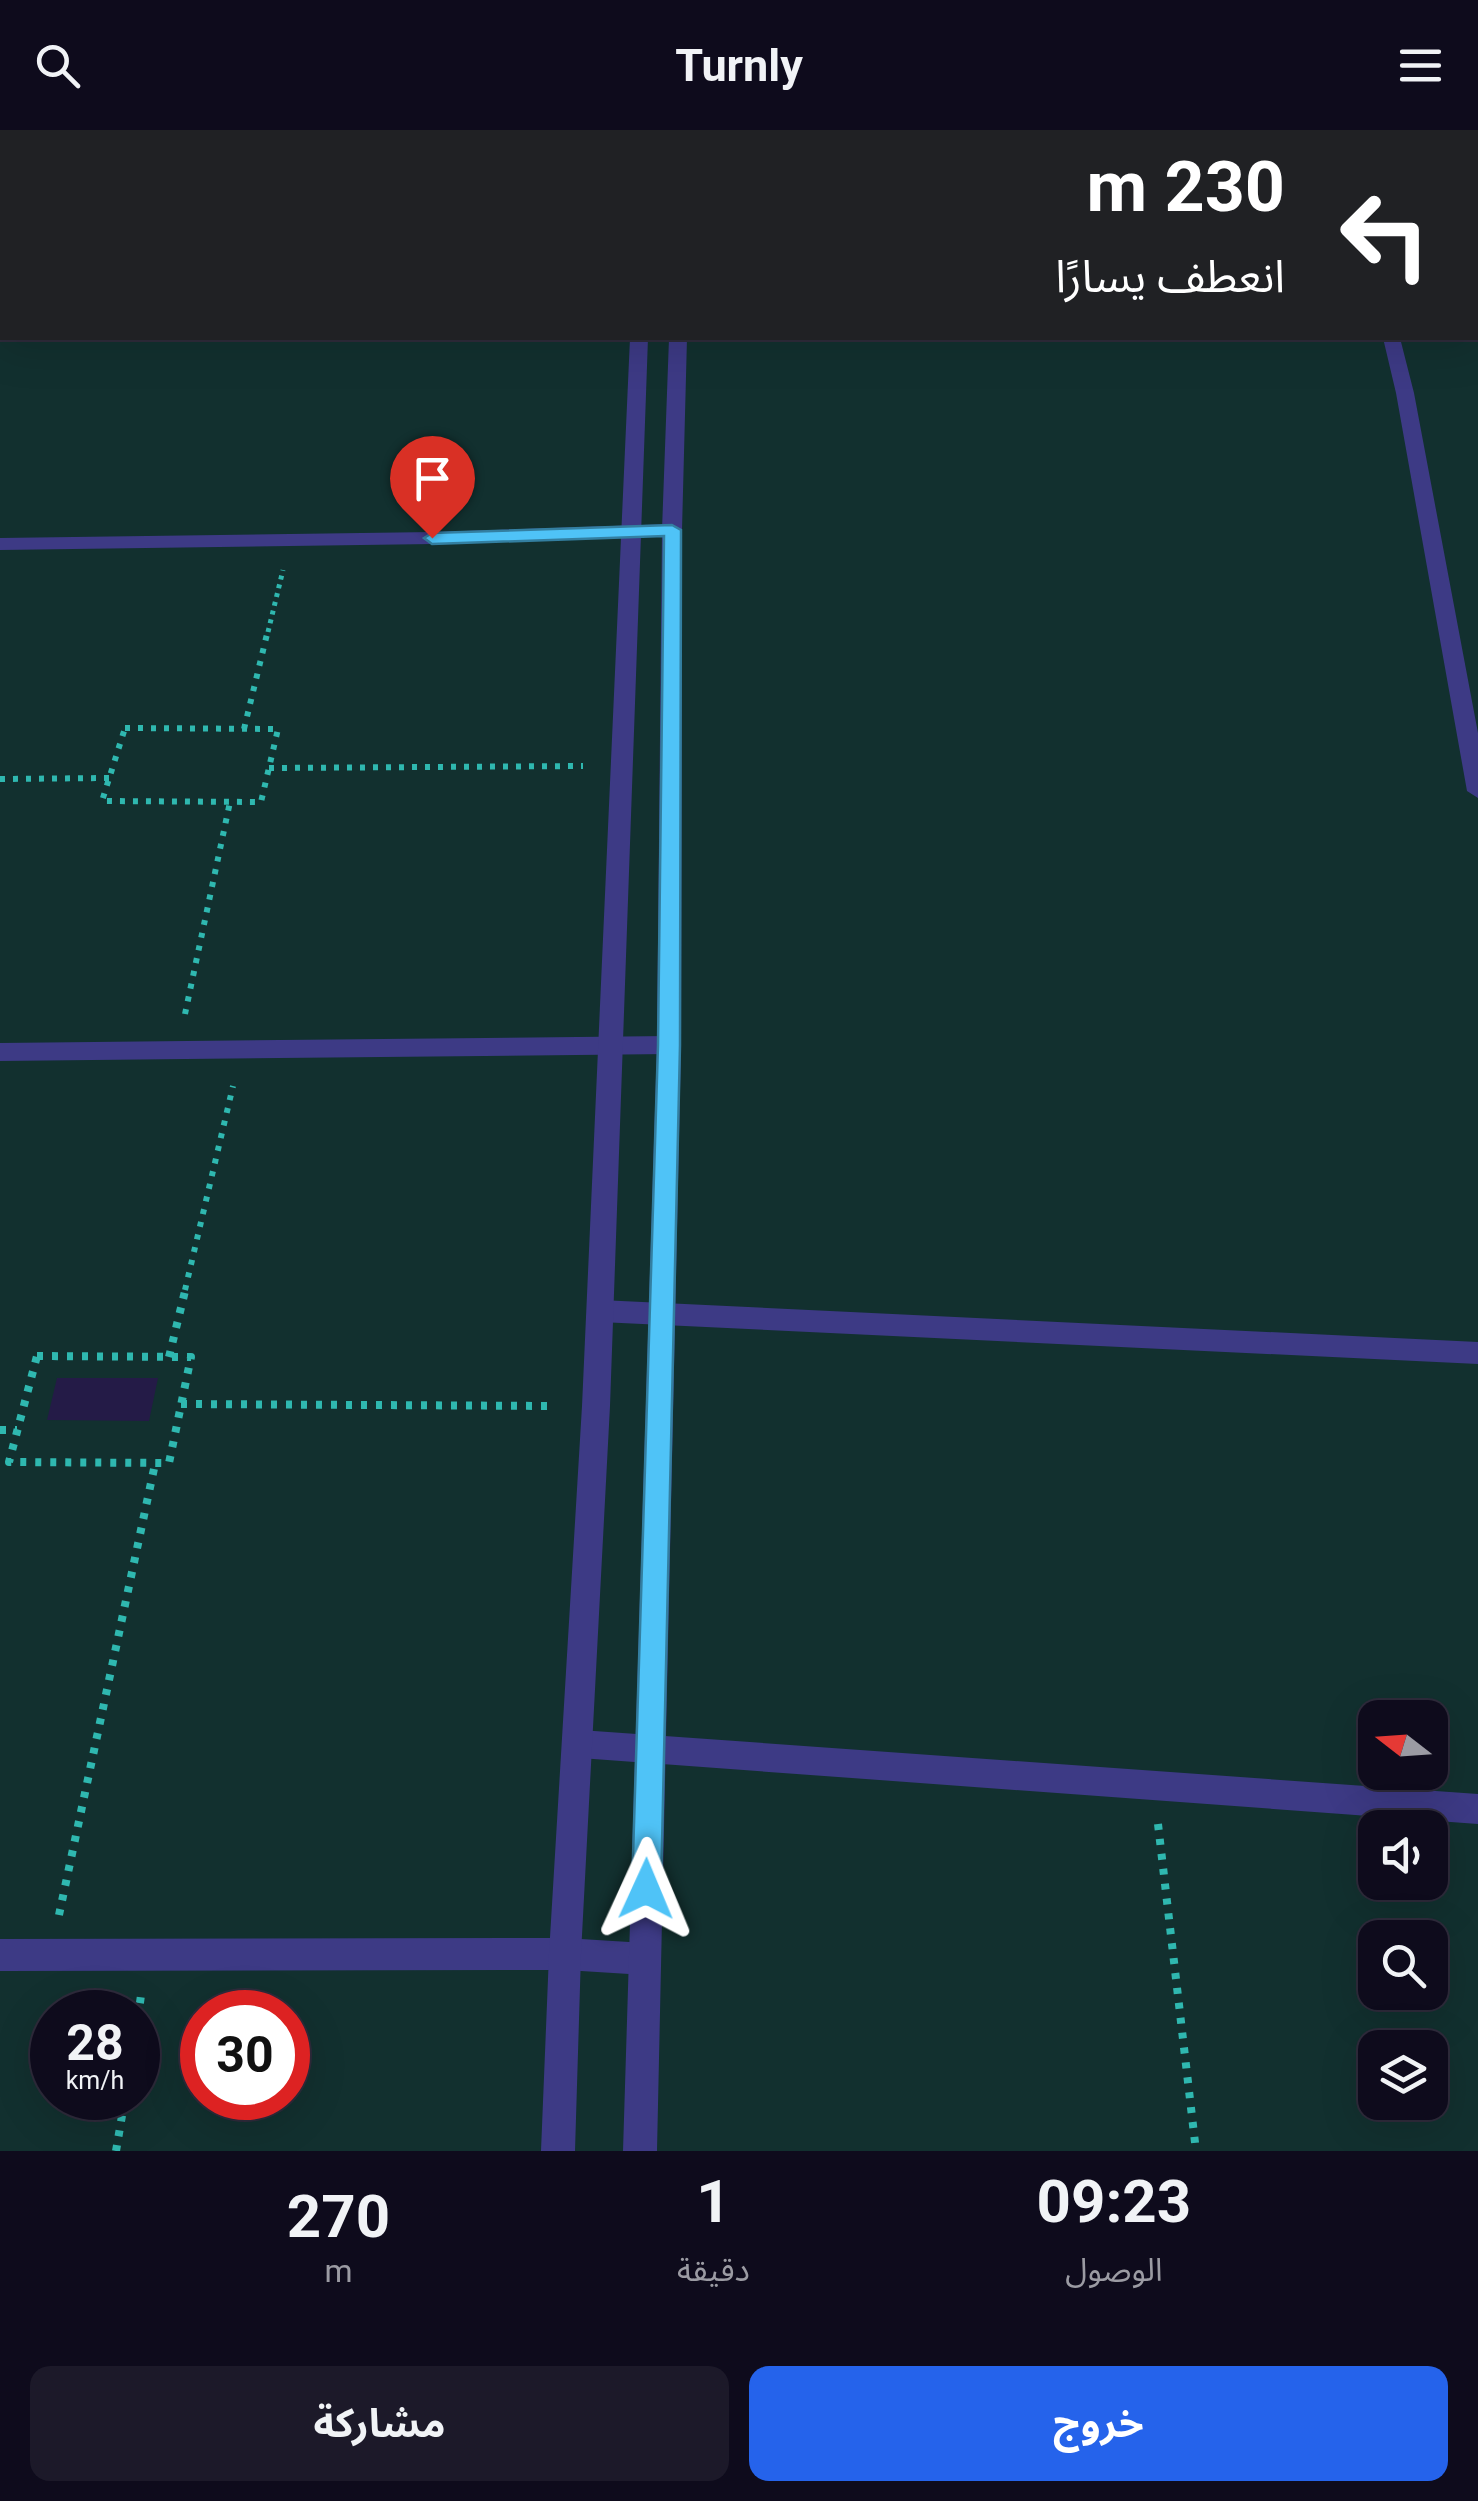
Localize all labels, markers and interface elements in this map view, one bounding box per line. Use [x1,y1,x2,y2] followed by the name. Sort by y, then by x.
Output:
[30,38,85,93] icon: search
[1393,38,1448,93] icon: menu
[675,39,803,92] text: Turnly
[1086,146,1285,228] text: 230 m
[1320,170,1450,300] icon: left
[1055,250,1285,303] text: انعطف يسارًا
[390,436,475,539] pin
[405,451,460,506] icon: arrive
[1358,1700,1448,1790] north arrow
[1358,1700,1448,2120] map controls
[1358,1810,1448,1900] button: sound
[594,1837,698,1941] position arrow
[1358,1920,1448,2010] button: search
[180,1990,310,2120] speed limit sign: 30
[66,2014,124,2072] text: 28
[1358,2030,1448,2120] button: layers
[66,2066,124,2095] text: km/h
[696,2166,731,2237] text: 1
[1037,2166,1191,2237] text: 09:23
[287,2181,390,2252] text: 270
[677,2251,750,2289] text: دقيقة
[1065,2251,1163,2289] text: الوصول
[324,2252,352,2290] text: m
[30,2366,729,2481] button: مشاركة
[749,2366,1448,2481] button: خروج

